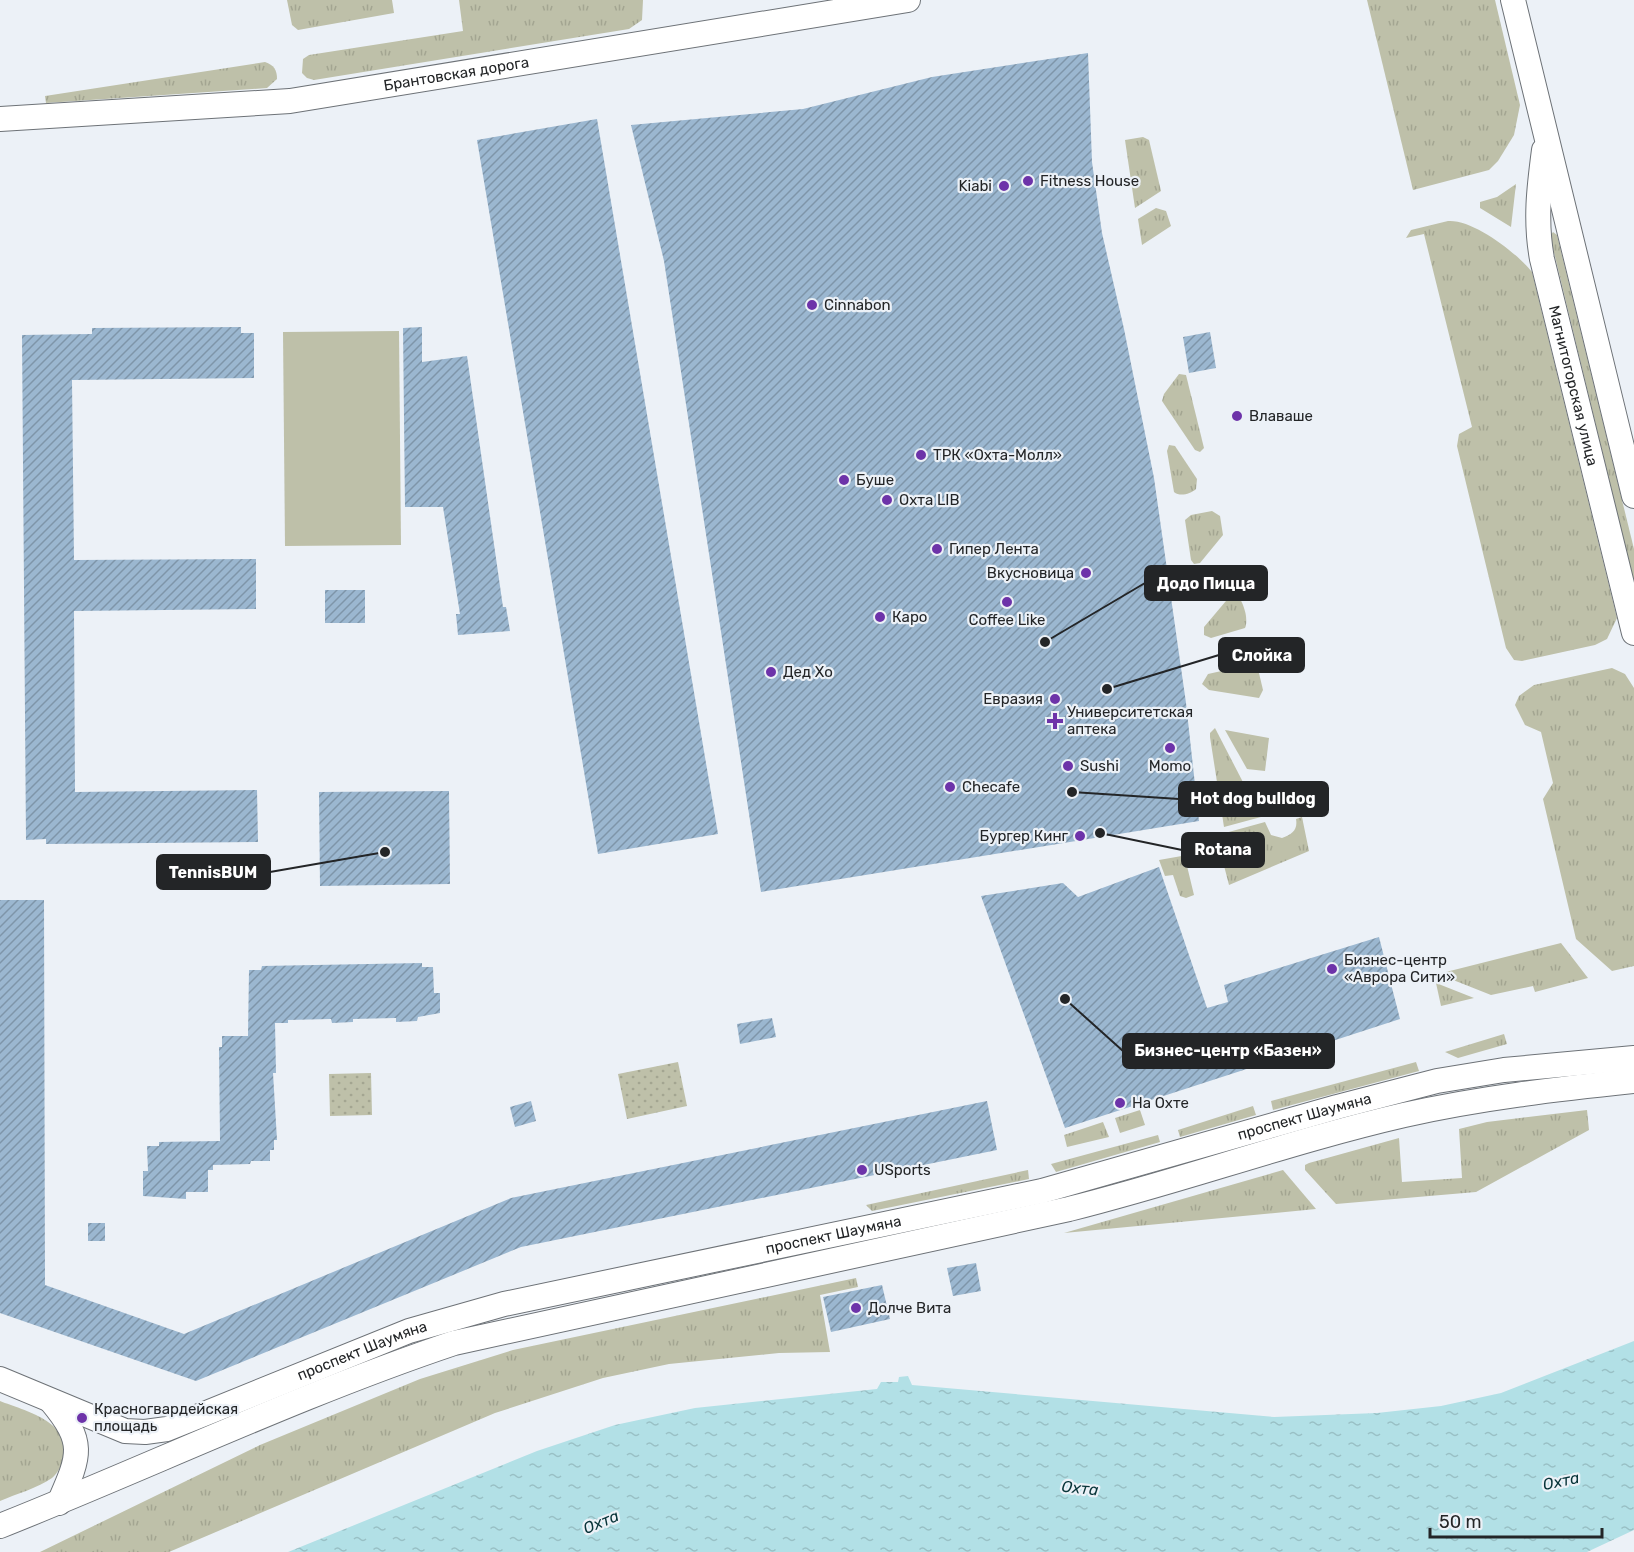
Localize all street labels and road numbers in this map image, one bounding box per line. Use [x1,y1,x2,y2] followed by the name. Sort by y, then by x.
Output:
[382,53,530,95] street label: Брантовская дорога
[1545,304,1602,468] street label: Магнитогорская улица
[1235,1089,1373,1144] street label: проспект Шаумяна
[764,1212,903,1258] street label: проспект Шаумяна
[295,1317,429,1384] street label: проспект Шаумяна

